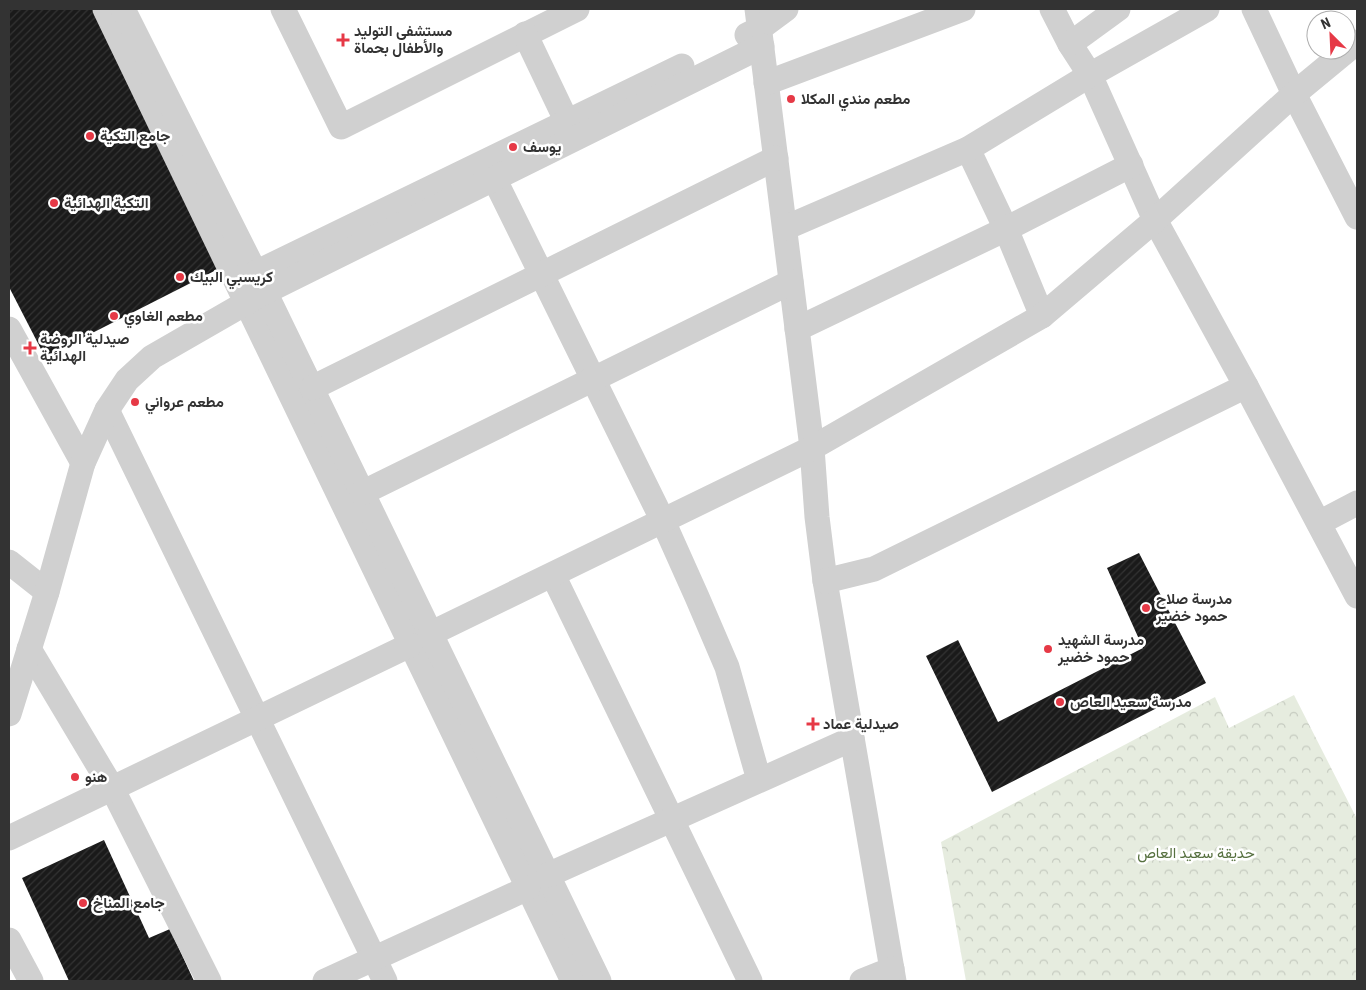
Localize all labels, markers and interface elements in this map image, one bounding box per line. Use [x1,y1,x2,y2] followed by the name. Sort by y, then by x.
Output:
[1306,10,1356,60] north arrow
[1319,14,1333,32] text: N
[354,22,452,57] place label: مستشفى التوليد والأطفال بحماة
[336,33,350,47] marker: مستشفى التوليد والأطفال بحماة
[801,90,910,112] place label: مطعم مندي المكلا
[785,93,797,105] marker: مطعم مندي المكلا
[100,127,170,146] place label: جامع التكية
[84,130,96,142] marker: جامع التكية
[523,138,561,156] place label: يوسف
[507,141,519,153] marker: يوسف
[64,194,149,212] place label: التكية الهدائية
[48,197,60,209] marker: التكية الهدائية
[190,268,273,290] place label: كريسبي البيك
[174,271,186,283] marker: كريسبي البيك
[124,307,203,329] place label: مطعم الغاوي
[108,310,120,322] marker: مطعم الغاوي
[40,330,130,365] place label: صيدلية الروضة الهدائية
[24,342,36,354] marker: صيدلية الروضة الهدائية
[145,393,224,415] place label: مطعم عرواني
[129,396,141,408] marker: مطعم عرواني
[1155,590,1232,625] place label: مدرسة صلاح حمود خضير
[1140,602,1152,614] marker: مدرسة صلاح حمود خضير
[1057,631,1144,666] place label: مدرسة الشهيد حمود خضير
[1042,643,1054,655] marker: مدرسة الشهيد حمود خضير
[1070,693,1192,711] place label: مدرسة سعيد العاص
[1054,696,1066,708] marker: مدرسة سعيد العاص
[823,715,899,733] place label: صيدلية عماد
[807,718,819,730] marker: صيدلية عماد
[85,768,107,786] place label: هنو
[69,771,81,783] marker: هنو
[1137,844,1255,863] park label: حديقة سعيد العاص
[93,894,165,913] place label: جامع المناخ
[77,897,89,909] marker: جامع المناخ

